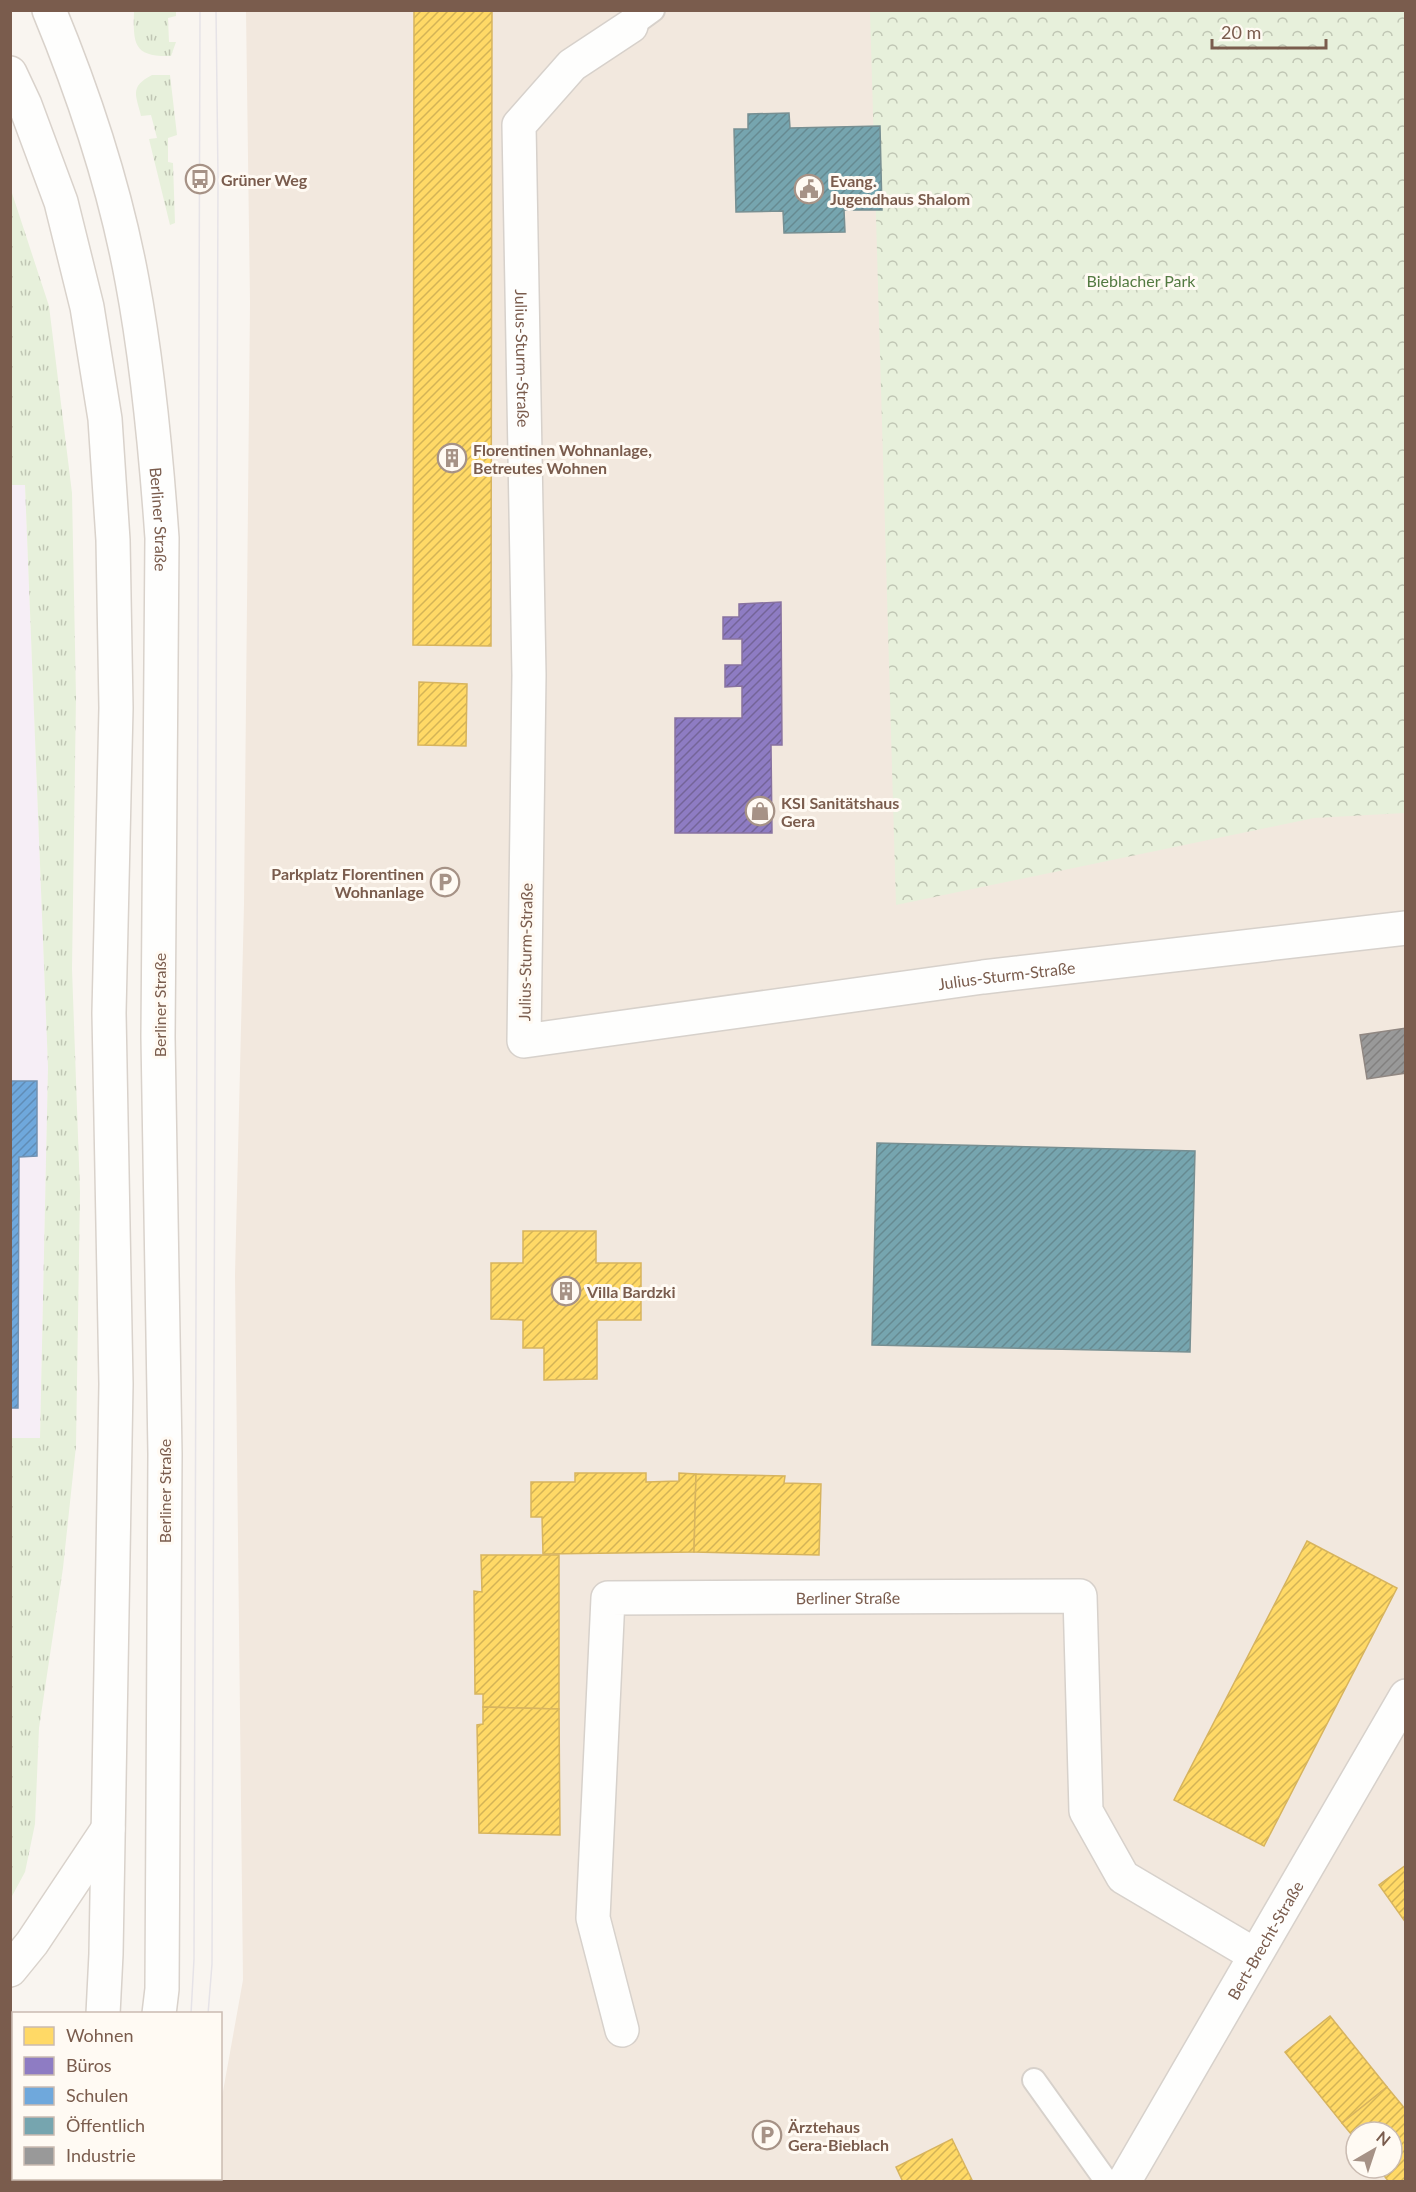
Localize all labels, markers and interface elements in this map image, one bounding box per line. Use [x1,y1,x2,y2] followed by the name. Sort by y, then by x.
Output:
[1212,12,1326,50] scale bar
[1221,21,1261,43] text: 20 m
[184,163,216,195] bus stop icon: Grüner Weg
[221,170,308,189] place label: Grüner Weg
[830,171,970,208] place label: Evang. Jugendhaus Shalom
[793,173,825,205] public building icon: Evang. Jugendhaus Shalom
[1086,271,1196,290] park label: Bieblacher Park
[512,289,534,428] street label: Julius-Sturm-Straße
[473,440,652,477] place label: Florentinen Wohnanlage, Betreutes Wohnen
[436,442,468,474] building icon: Florentinen Wohnanlage, Betreutes Wohnen
[147,466,172,572] street label: Berliner Straße
[781,793,899,830] place label: KSI Sanitätshaus Gera
[744,795,776,827] shop icon: KSI Sanitätshaus Gera
[271,864,424,901] place label: Parkplatz Florentinen Wohnanlage
[429,866,461,898] parking icon: Parkplatz Florentinen Wohnanlage
[514,883,536,1021] street label: Julius-Sturm-Straße
[150,953,169,1057] street label: Berliner Straße
[937,957,1076,993] street label: Julius-Sturm-Straße
[550,1275,582,1307] building icon: Villa Bardzki
[586,1282,675,1301] place label: Villa Bardzki
[155,1439,174,1543] street label: Berliner Straße
[796,1587,900,1607] street label: Berliner Straße
[1223,1877,1306,2003] street label: Bert-Brecht-Straße
[12,2012,222,2180] legend
[66,2024,133,2046] text: Wohnen
[66,2054,112,2076] text: Büros
[66,2084,128,2106] text: Schulen
[66,2114,145,2136] text: Öffentlich
[787,2117,889,2154] place label: Ärztehaus Gera-Bieblach
[751,2119,783,2151] parking icon: Ärztehaus Gera-Bieblach
[1344,2120,1404,2180] north arrow
[1373,2127,1395,2149] text: N
[66,2144,136,2166] text: Industrie

